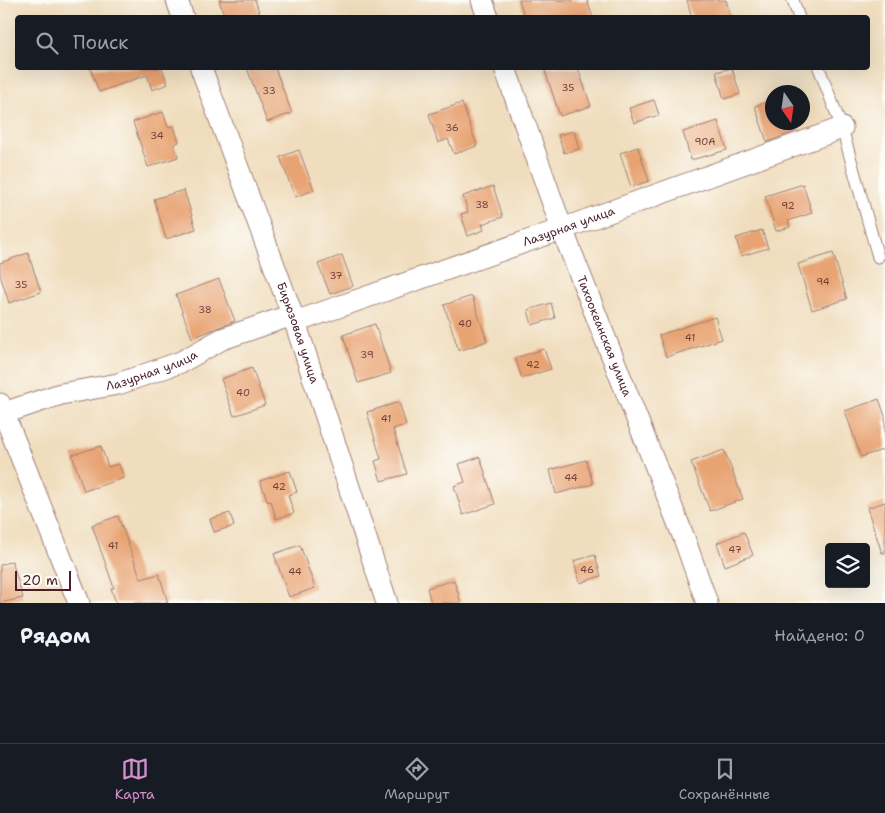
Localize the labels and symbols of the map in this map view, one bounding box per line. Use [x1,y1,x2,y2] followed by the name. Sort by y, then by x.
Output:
[562,81,574,94] house number: 35
[262,84,276,97] house number: 33
[765,85,810,130] north arrow
[445,121,459,134] house number: 36
[150,129,164,142] house number: 34
[694,135,716,148] house number: 90А
[475,198,489,211] house number: 38
[781,199,795,212] house number: 92
[521,202,617,250] street label: Лазурная улица
[329,269,343,282] house number: 37
[573,273,636,399] street label: Тихоокеанская улица
[816,275,830,288] house number: 94
[15,278,27,291] house number: 35
[273,280,323,386] street label: Бирюзовая улица
[198,303,212,316] house number: 38
[458,317,472,330] house number: 40
[685,331,695,344] house number: 41
[105,346,201,394] street label: Лазурная улица
[360,348,374,361] house number: 39
[526,358,540,371] house number: 42
[236,386,250,399] house number: 40
[381,412,391,425] house number: 41
[564,471,578,484] house number: 44
[272,480,286,493] house number: 42
[108,539,118,552] house number: 41
[728,543,742,556] house number: 47
[580,563,594,576] house number: 46
[288,565,302,578] house number: 44
[15,568,71,591] scale bar

